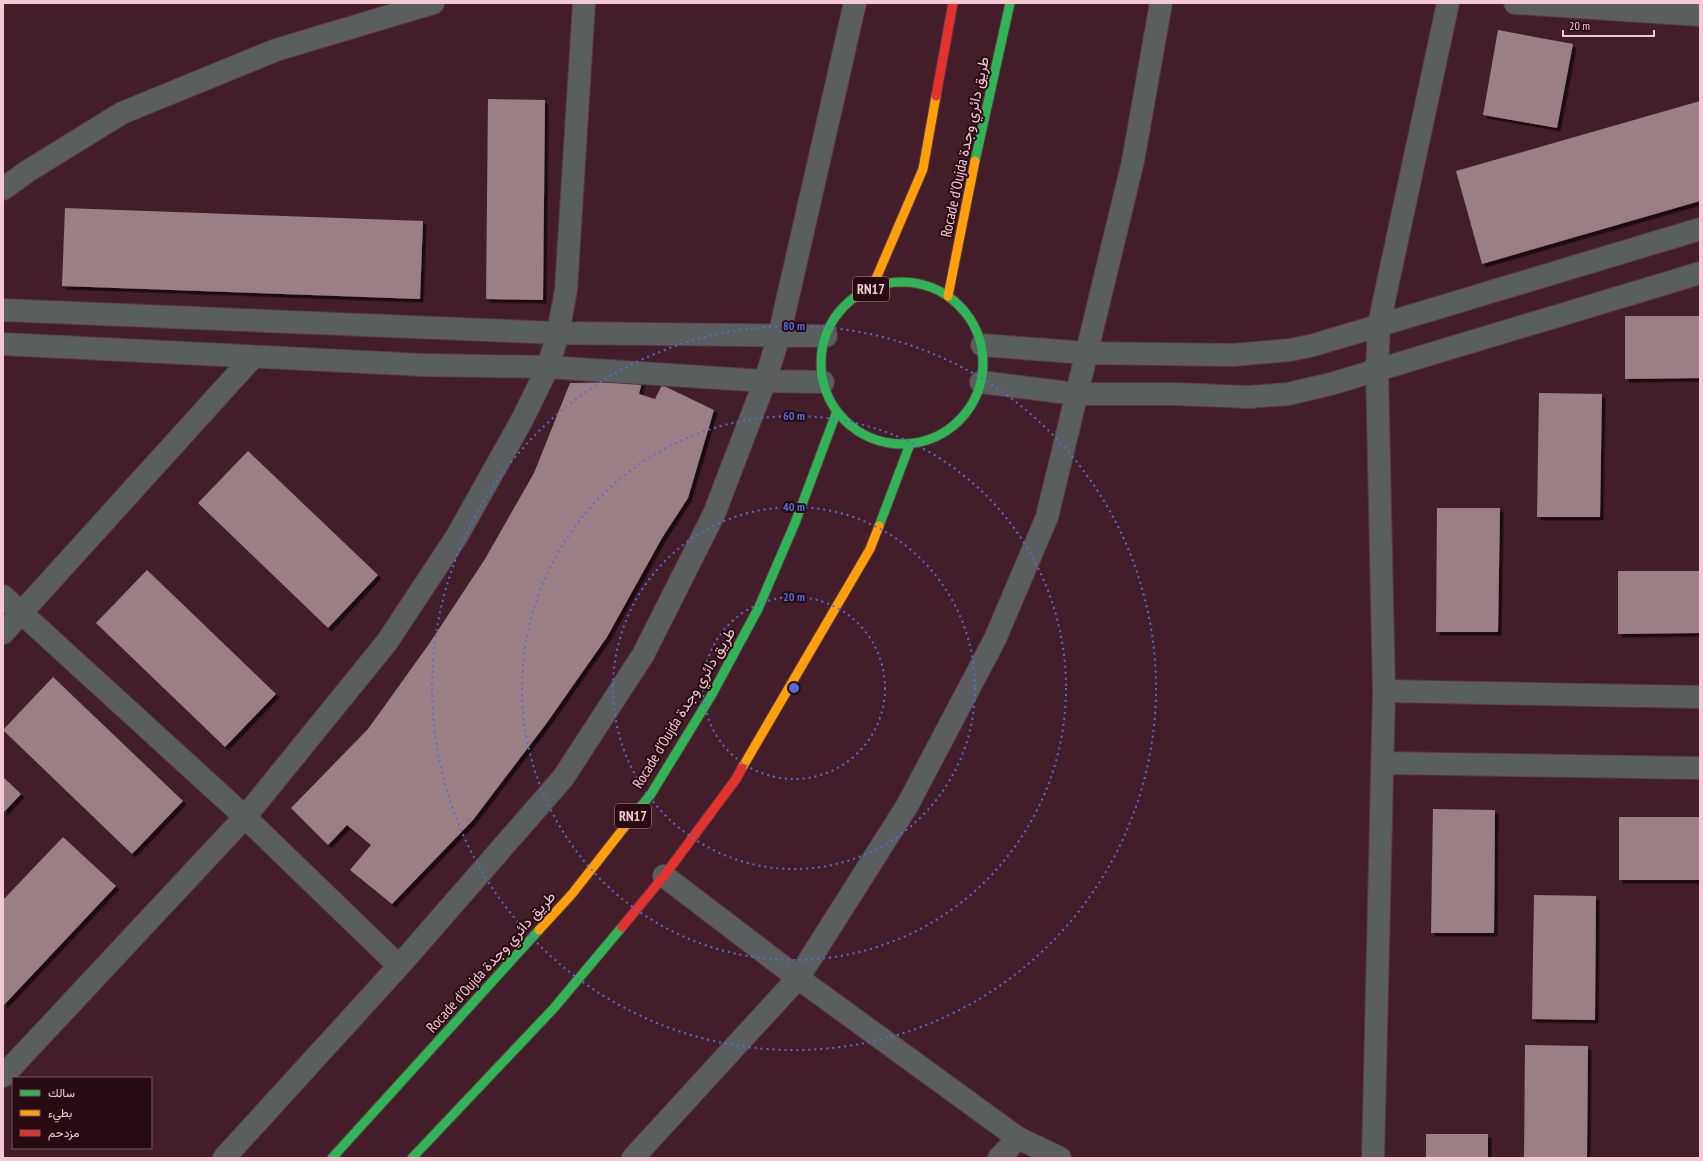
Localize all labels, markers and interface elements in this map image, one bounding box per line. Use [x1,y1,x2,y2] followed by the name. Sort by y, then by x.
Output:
[1563,12,1654,38] scale bar
[1569,18,1590,33] text: 20 m
[936,55,997,240] street label: Rocade d'Oujda طريق دائري وجدة
[853,277,889,301] road number: RN17
[783,318,805,333] text: 80 m
[783,408,805,423] text: 60 m
[783,499,805,514] text: 40 m
[783,589,805,604] text: 20 m
[628,624,743,794] street label: Rocade d'Oujda طريق دائري وجدة
[787,681,801,695] centre of rings
[615,804,651,828] road number: RN17
[422,887,562,1039] street label: Rocade d'Oujda طريق دائري وجدة
[12,1077,152,1149] legend
[48,1085,75,1100] text: سالك
[48,1105,72,1123] text: بطيء
[48,1125,79,1141] text: مزدحم

